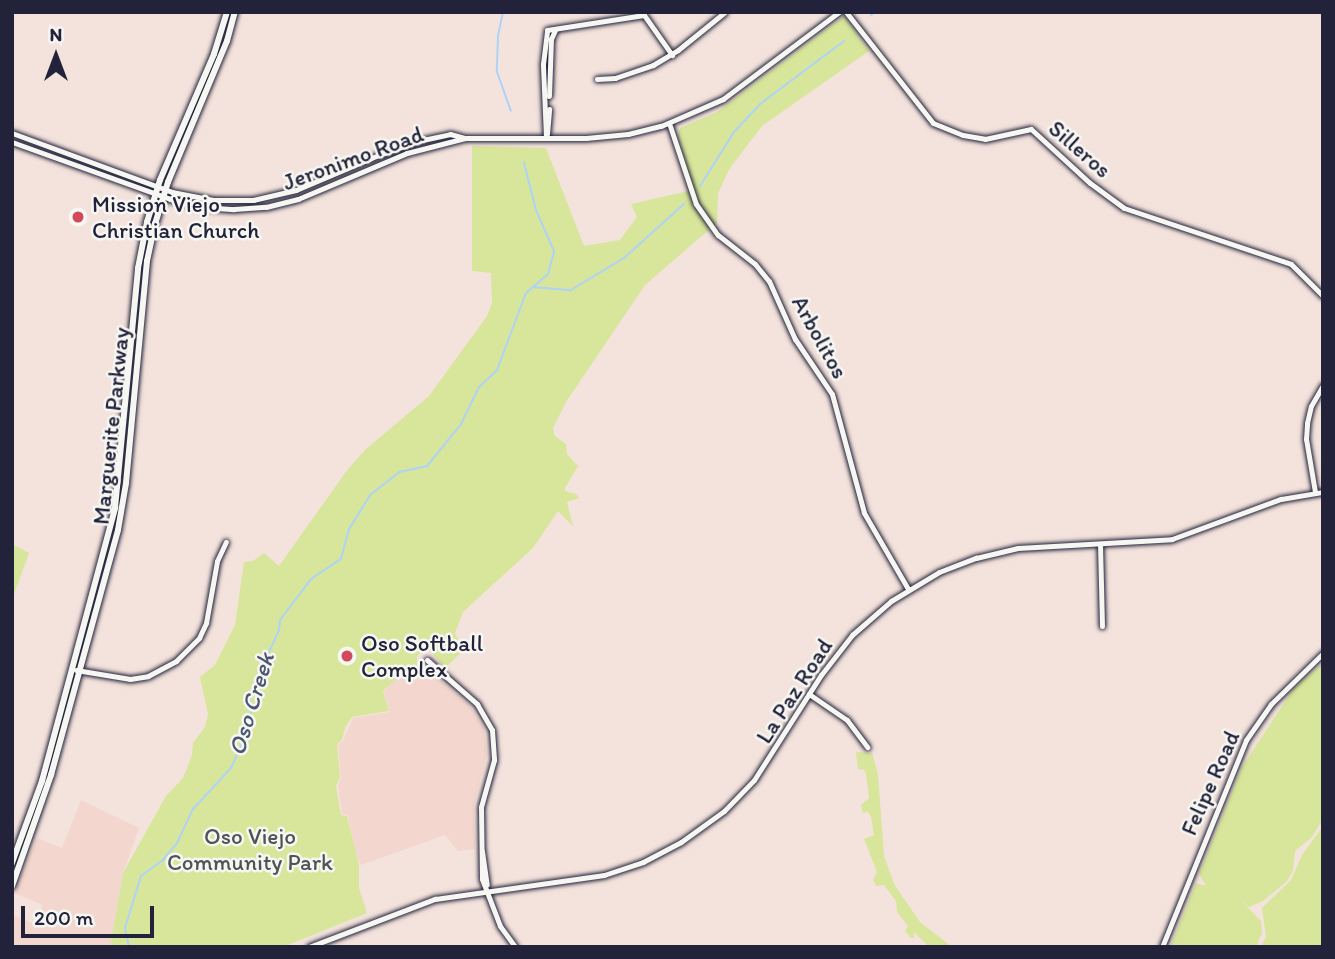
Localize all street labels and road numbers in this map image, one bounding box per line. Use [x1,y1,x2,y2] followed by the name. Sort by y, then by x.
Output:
[1043,114,1117,184] street label: Silleros
[279,120,427,196] street label: Jeronimo Road
[786,291,854,383] street label: Arbolitos
[87,326,135,526] street label: Marguerite Parkway
[750,634,838,748] street label: La Paz Road
[1175,726,1245,840] street label: Felipe Road

